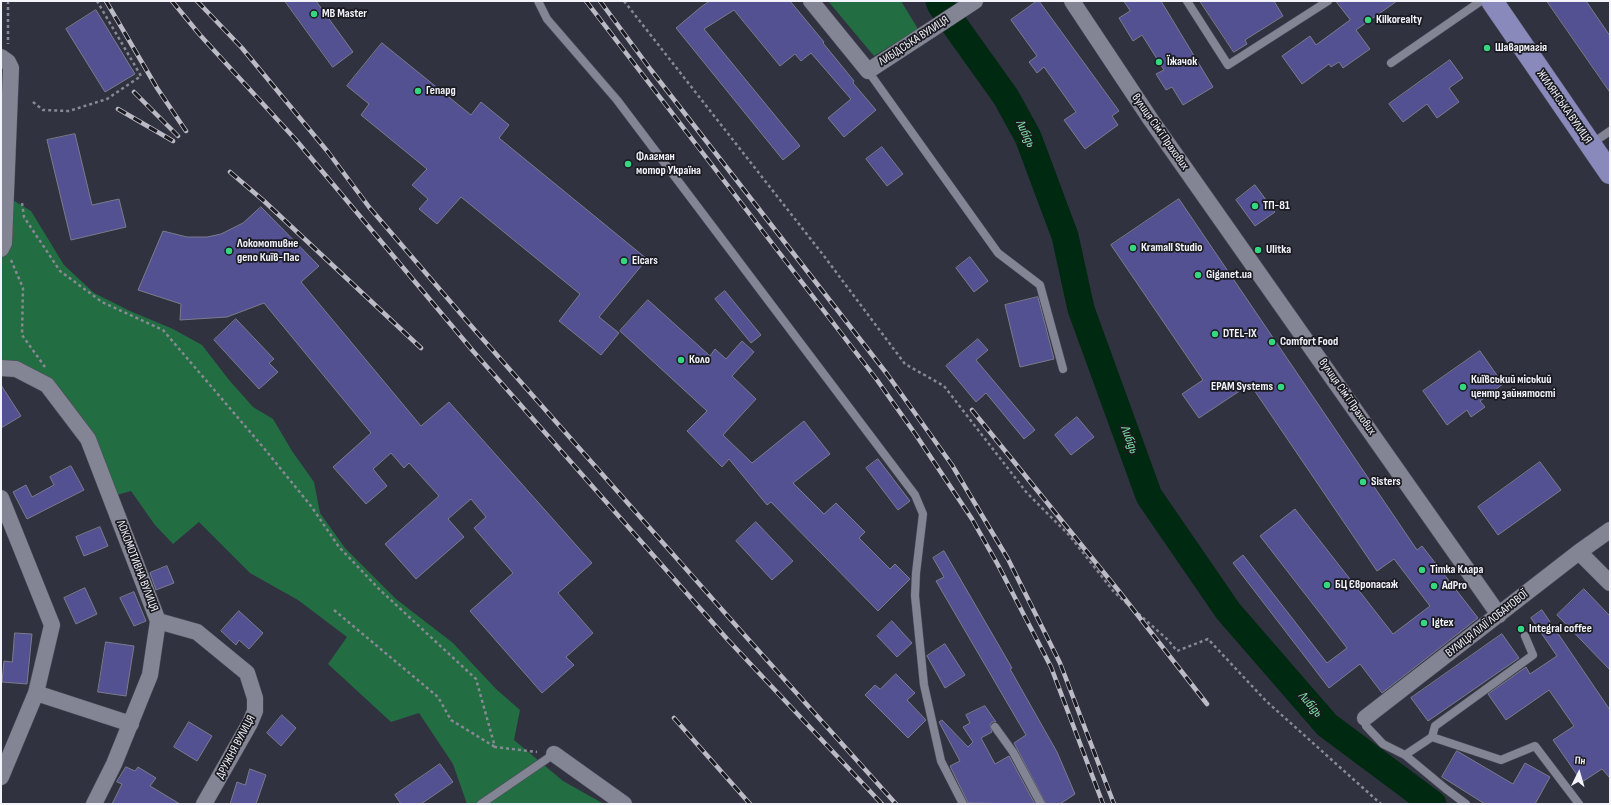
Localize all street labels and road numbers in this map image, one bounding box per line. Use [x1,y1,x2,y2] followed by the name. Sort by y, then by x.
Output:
[876,13,952,69] street label: ЛИБІДСЬКА ВУЛИЦЯ
[1533,67,1595,147] street label: ЖИЛЯНСЬКА ВУЛИЦЯ
[1128,91,1192,173] street label: вулиця Сімʼї Прахових
[1315,356,1379,438] street label: вулиця Сімʼї Прахових
[113,518,161,614] street label: ЛОКОМОТИВНА ВУЛИЦЯ
[1443,587,1531,661] street label: ВУЛИЦЯ ЛІЛІЇ ЛОБАНОВОЇ
[213,713,259,781] street label: ДРУЖНЯ ВУЛИЦЯ

